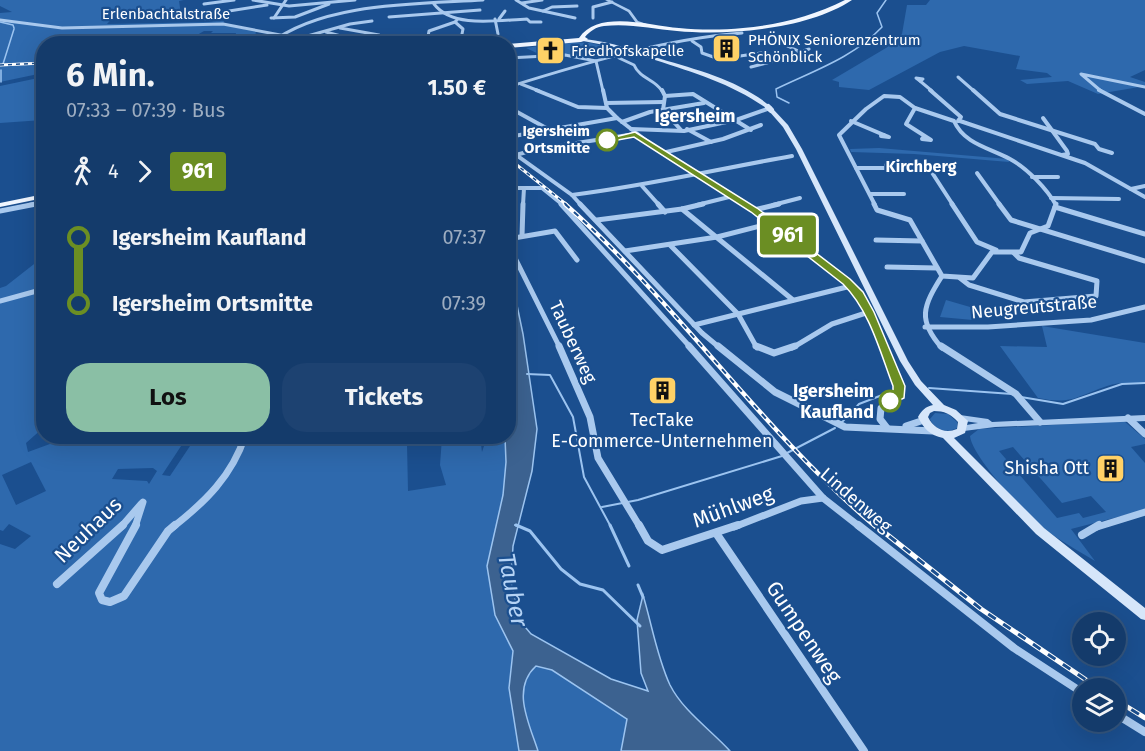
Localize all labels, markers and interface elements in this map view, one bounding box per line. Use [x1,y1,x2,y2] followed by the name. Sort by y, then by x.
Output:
[102,5,230,23] street label: Erlenbachtalstraße
[748,31,921,66] place label: PHÖNIX Seniorenzentrum Schönblick
[711,33,743,65] building icon: PHÖNIX Seniorenzentrum Schönblick
[534,35,566,67] church icon: Friedhofskapelle
[571,42,684,60] place label: Friedhofskapelle
[66,55,155,95] text: 6 Min.
[427,74,486,101] text: 1.50 €
[66,98,225,122] text: 07:33 – 07:39 · Bus
[654,105,736,127] district label: Igersheim
[522,122,590,157] place label: Igersheim Ortsmitte
[596,129,618,151] marker: Igersheim Ortsmitte
[66,155,99,188] icon: walk
[128,155,161,188] icon: forward
[886,157,957,176] district label: Kirchberg
[182,158,214,184] text: 961
[108,159,119,183] text: 4
[754,216,822,254] line badge: 961
[772,222,804,248] text: 961
[112,224,306,251] text: Igersheim Kaufland
[443,225,486,249] text: 07:37
[112,290,313,317] text: Igersheim Ortsmitte
[441,291,486,315] text: 07:39
[970,291,1098,323] street label: Neugreutstraße
[544,297,602,387] street label: Tauberweg
[66,363,270,432] button: Los
[282,363,486,432] button: Tickets
[646,375,678,407] building icon: TecTake E-Commerce-Unternehmen
[793,380,874,423] place label: Igersheim Kaufland
[879,390,901,412] marker: Igersheim Kaufland
[551,409,773,452] place label: TecTake E-Commerce-Unternehmen
[1094,452,1126,484] building icon: Shisha Ott
[1005,457,1089,479] place label: Shisha Ott
[816,463,897,538] street label: Lindenweg
[689,480,777,534] street label: Mühlweg
[49,491,127,568] street label: Neuhaus
[492,551,534,630] water label: Tauber
[760,576,848,688] street label: Gumpenweg
[1072,612,1126,732] map controls
[1072,612,1126,666] button: locate
[1072,678,1126,732] button: layers

